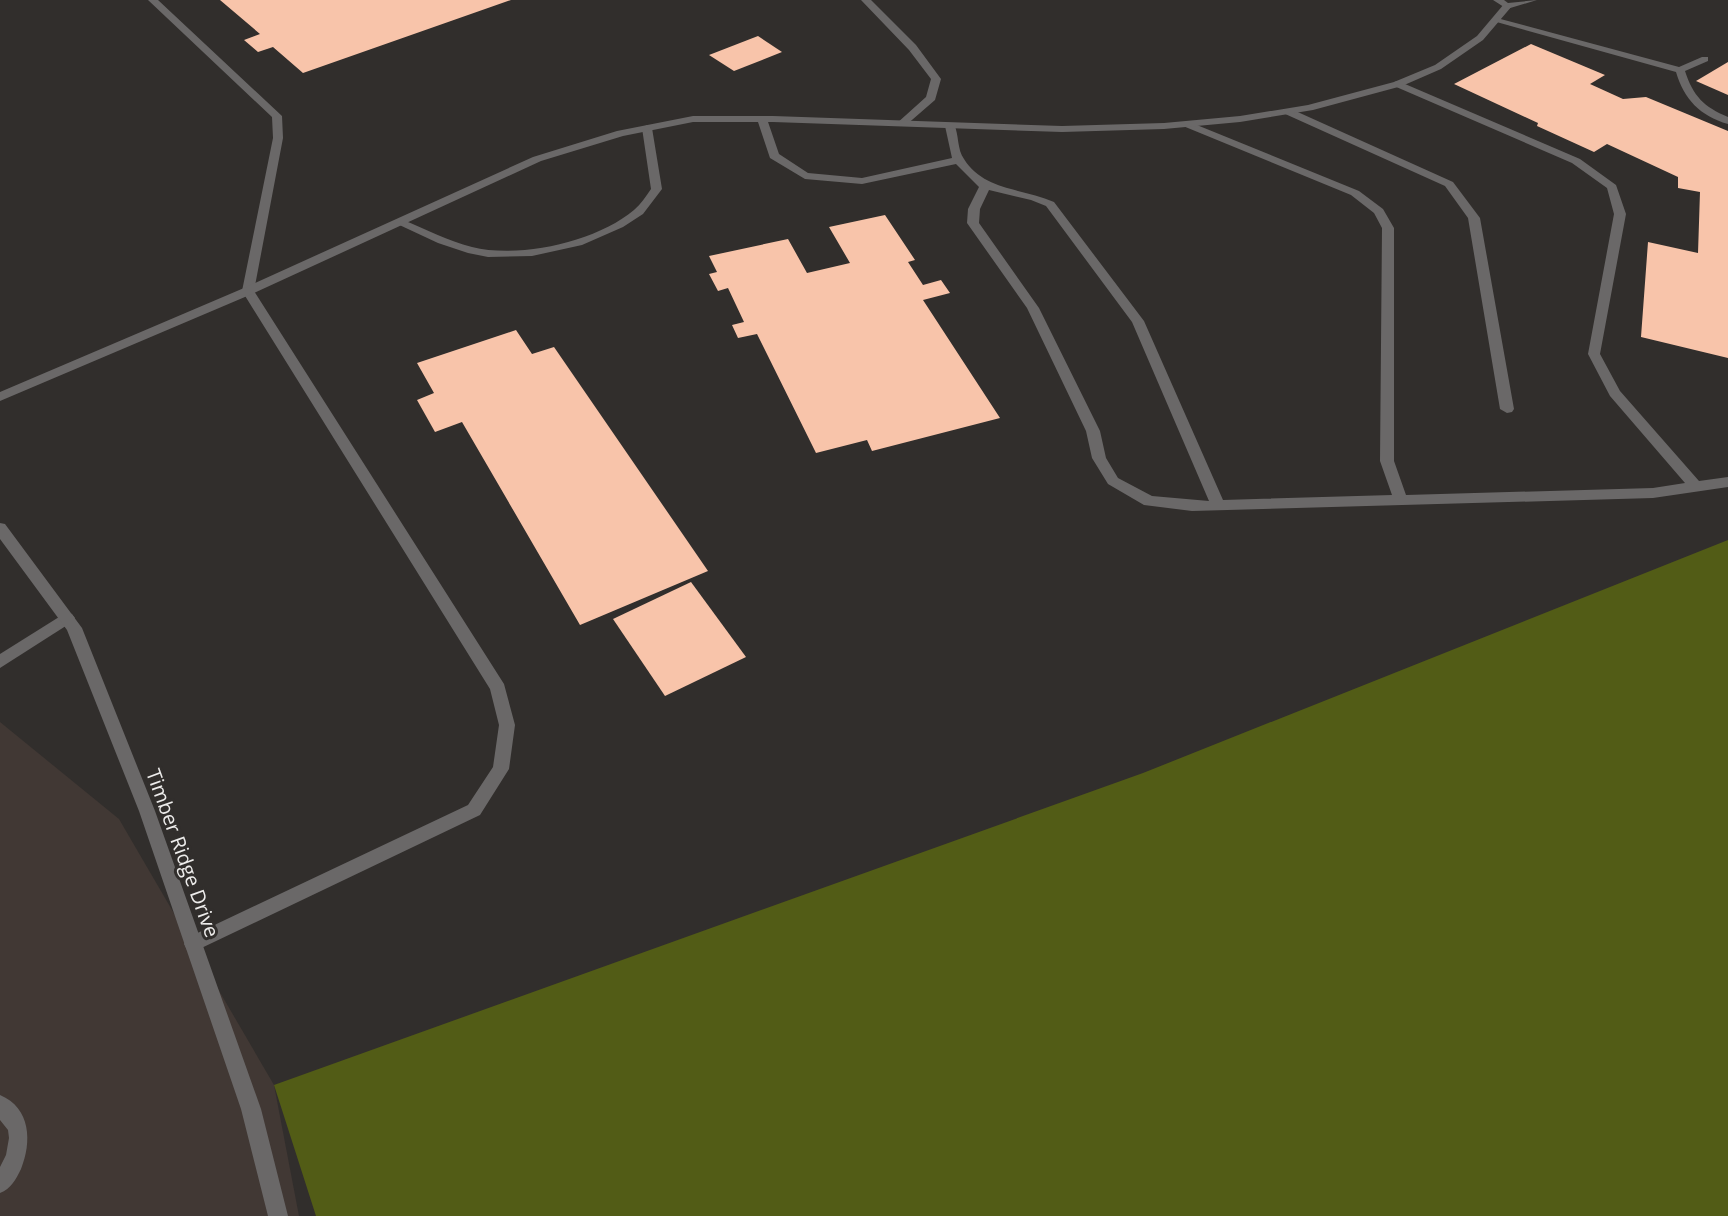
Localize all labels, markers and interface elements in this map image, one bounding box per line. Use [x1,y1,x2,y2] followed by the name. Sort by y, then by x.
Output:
[140,765,226,941] street label: Timber Ridge Drive

